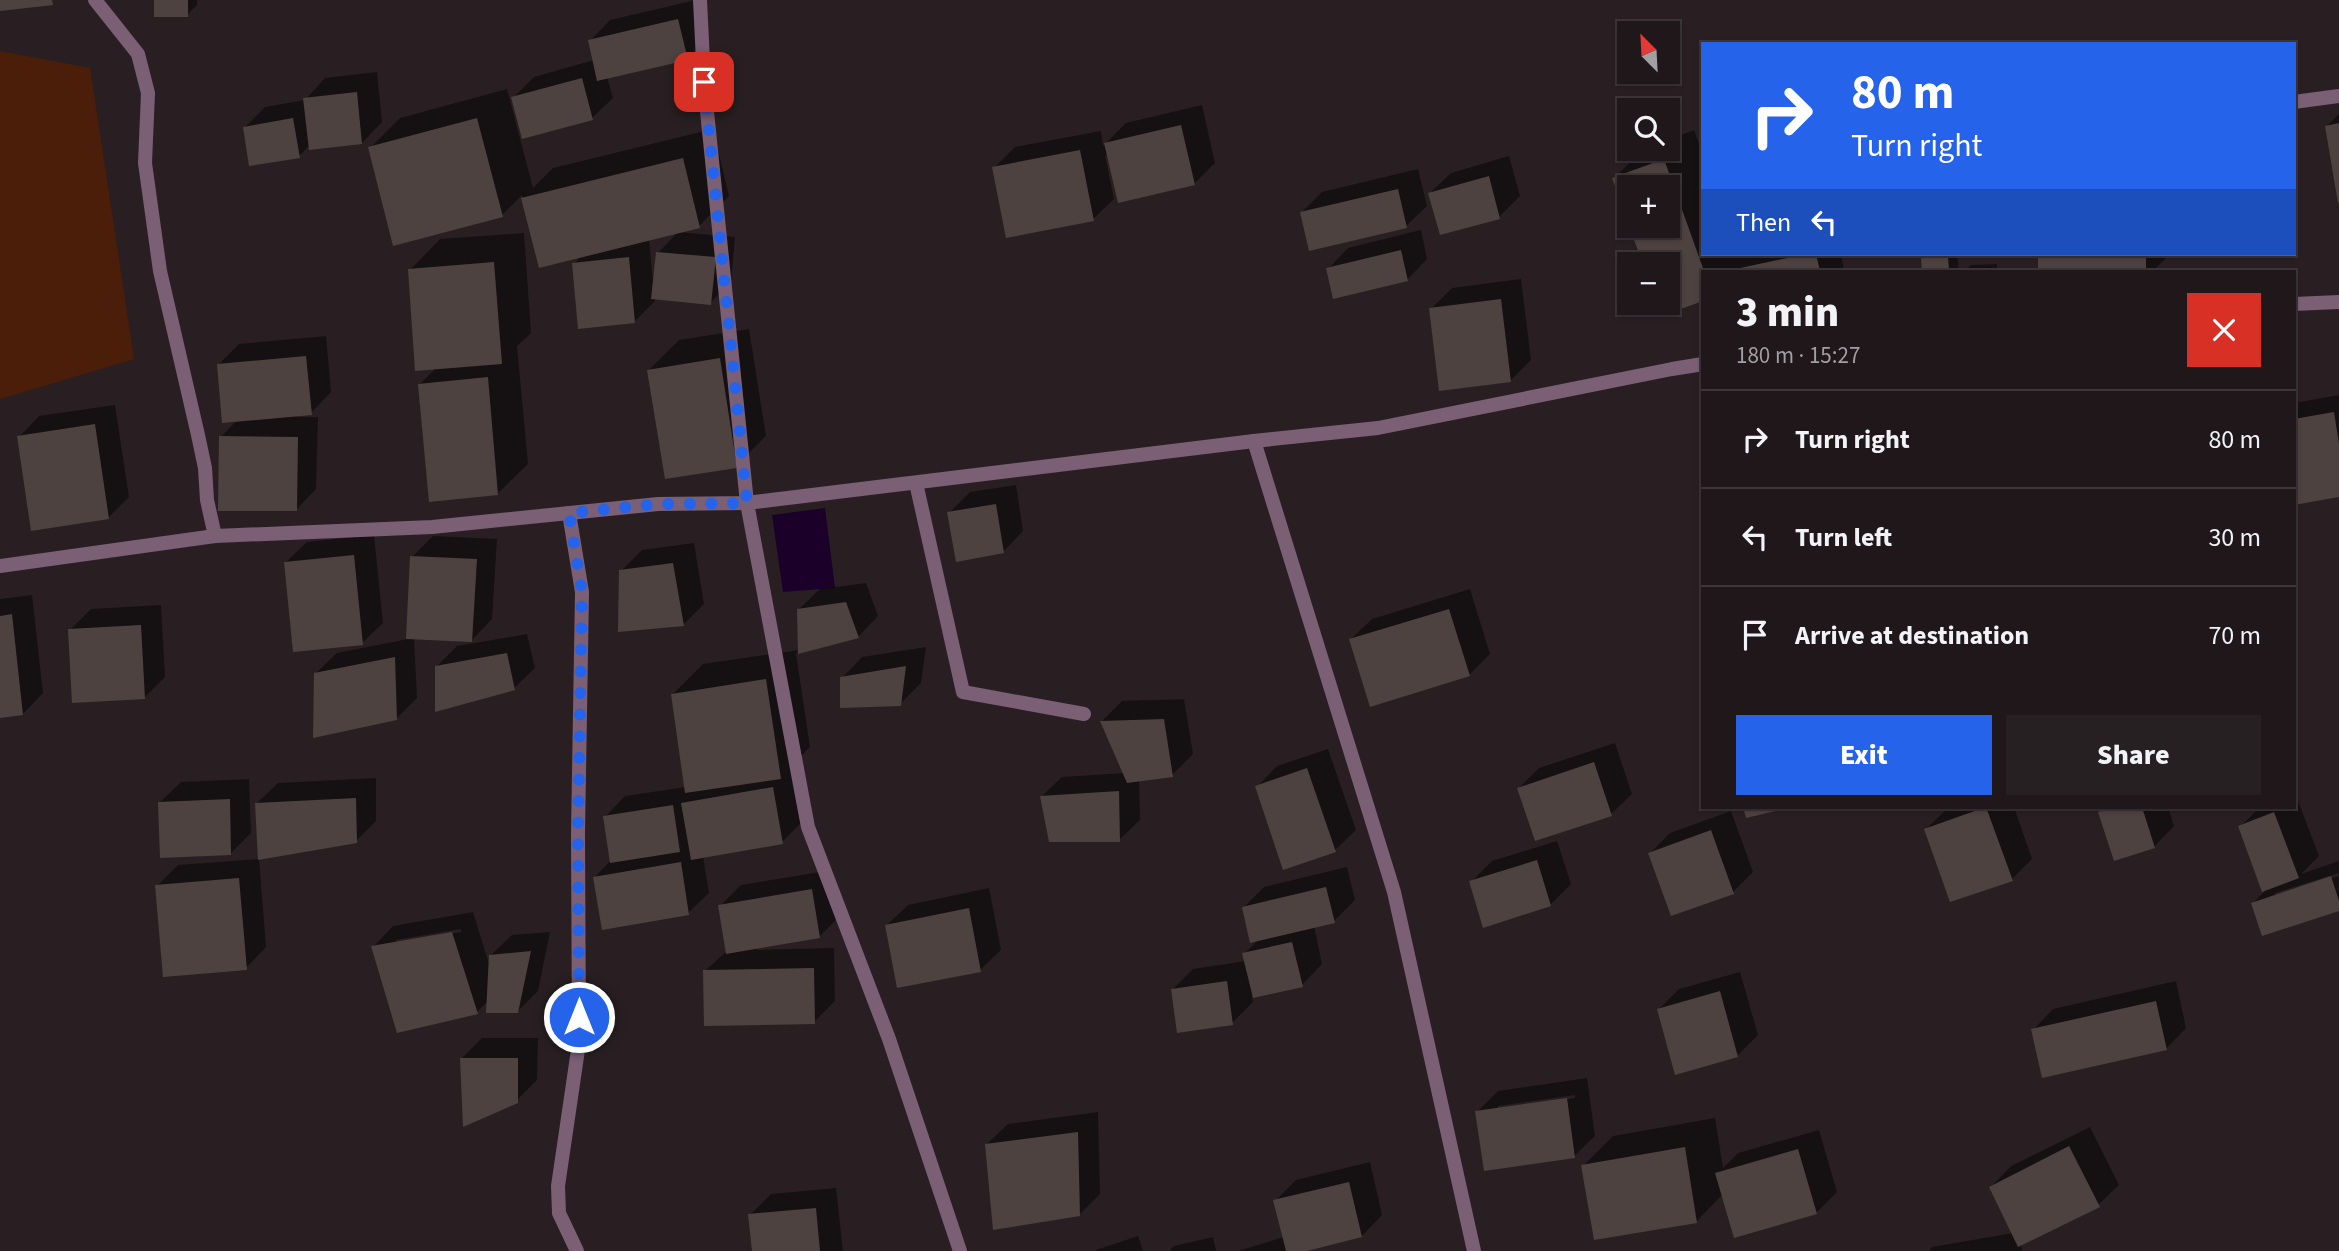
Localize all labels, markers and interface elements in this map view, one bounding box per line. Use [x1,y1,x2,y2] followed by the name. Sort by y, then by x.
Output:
[1617,21,1680,84] north arrow
[1617,21,1680,315] map controls
[674,52,734,112] pin
[1851,58,1955,128] text: 80 m
[685,63,723,101] icon: arrive
[1736,70,1827,161] icon: right
[1617,98,1680,161] button: search
[1851,123,1982,169] text: Turn right
[1617,175,1680,238] button: +
[1805,203,1843,241] icon: left
[1736,204,1791,241] text: Then
[1617,252,1680,315] button: −
[1736,283,1839,343] text: 3 min
[2187,293,2261,367] button: close
[1736,339,1860,372] text: 180 m · 15:27
[1736,420,1774,458] icon: right
[1795,421,1910,458] text: Turn right
[2208,421,2261,458] text: 80 m
[1736,518,1774,556] icon: left
[1795,519,1892,556] text: Turn left
[2208,519,2261,556] text: 30 m
[1736,616,1774,654] icon: arrive
[1795,617,2029,654] text: Arrive at destination
[2208,617,2261,654] text: 70 m
[1736,715,1992,795] button: Exit
[2006,715,2261,795] button: Share
[542,980,616,1054] position arrow

